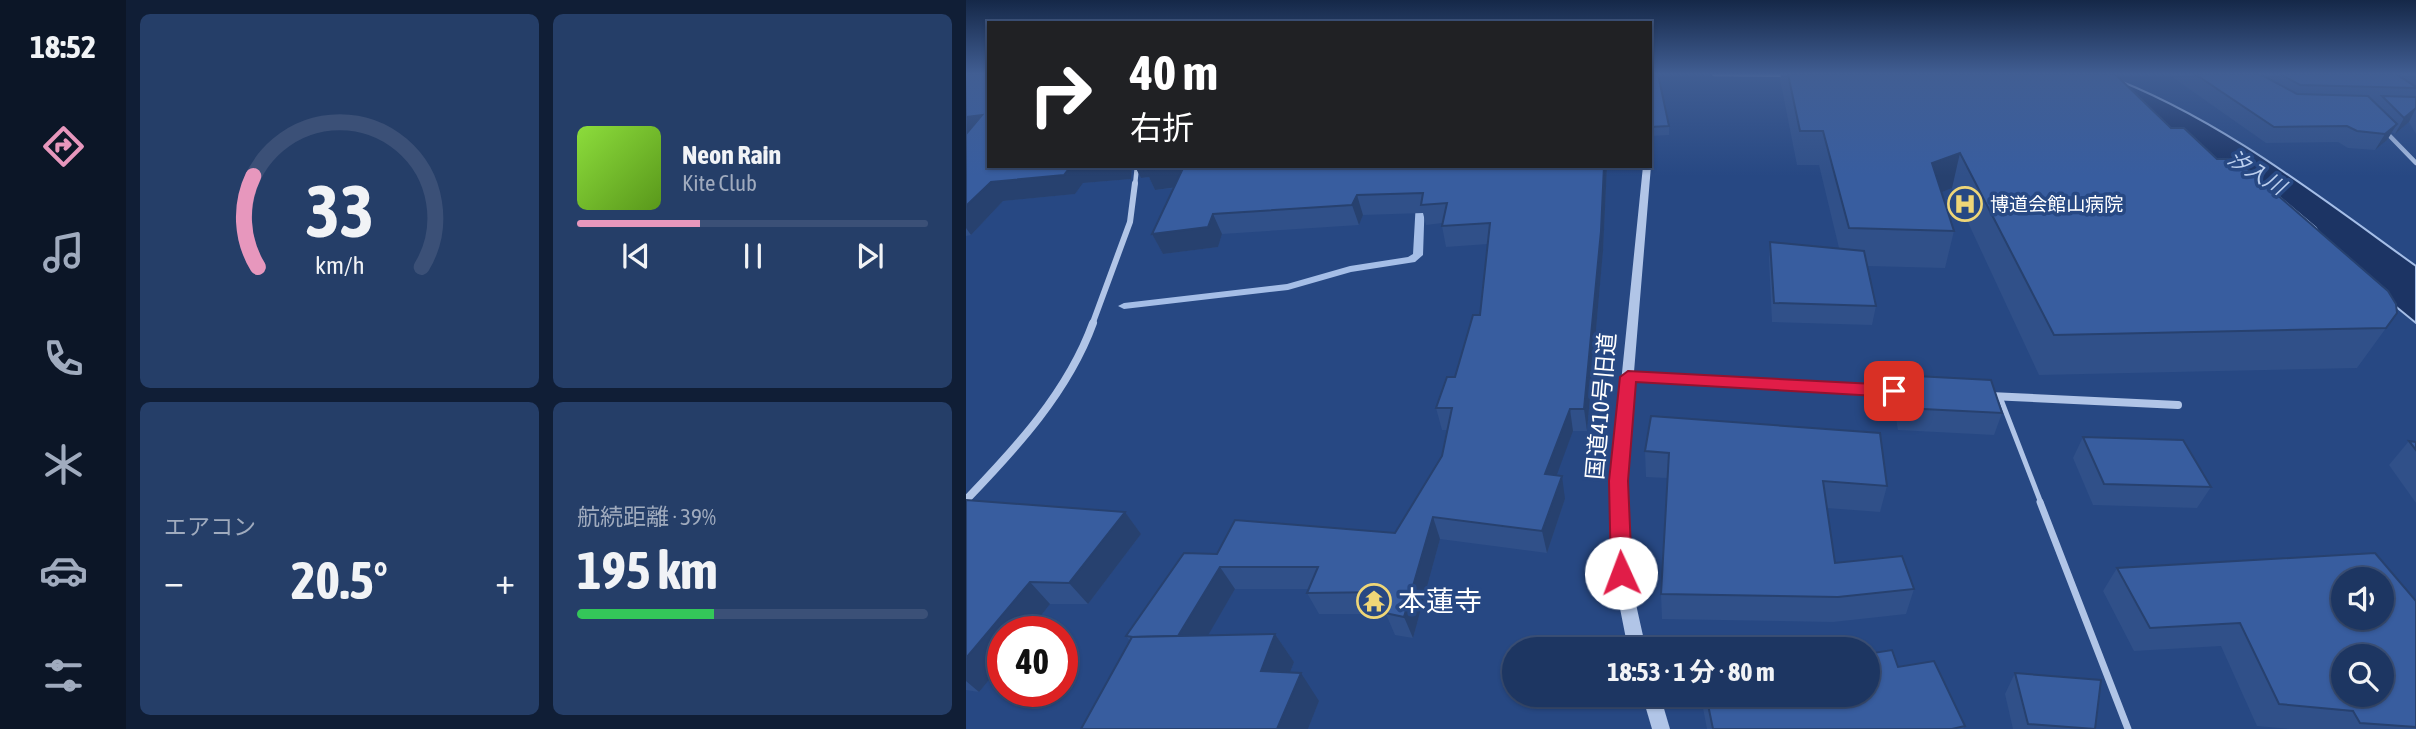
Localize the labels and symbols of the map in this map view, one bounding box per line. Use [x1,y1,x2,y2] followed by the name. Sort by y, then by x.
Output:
[2224,145,2292,200] water label: 汐入川
[1946,185,1984,223] hospital icon: 博道会館山病院
[1990,193,2123,215] place label: 博道会館山病院
[1582,331,1620,481] street label: 国道410号旧道
[1864,361,1924,421] pin
[1584,536,1658,610] position arrow
[1355,582,1393,620] temple icon: 本蓮寺
[1398,585,1482,617] place label: 本蓮寺
[987,616,1078,707] speed limit sign: 40

